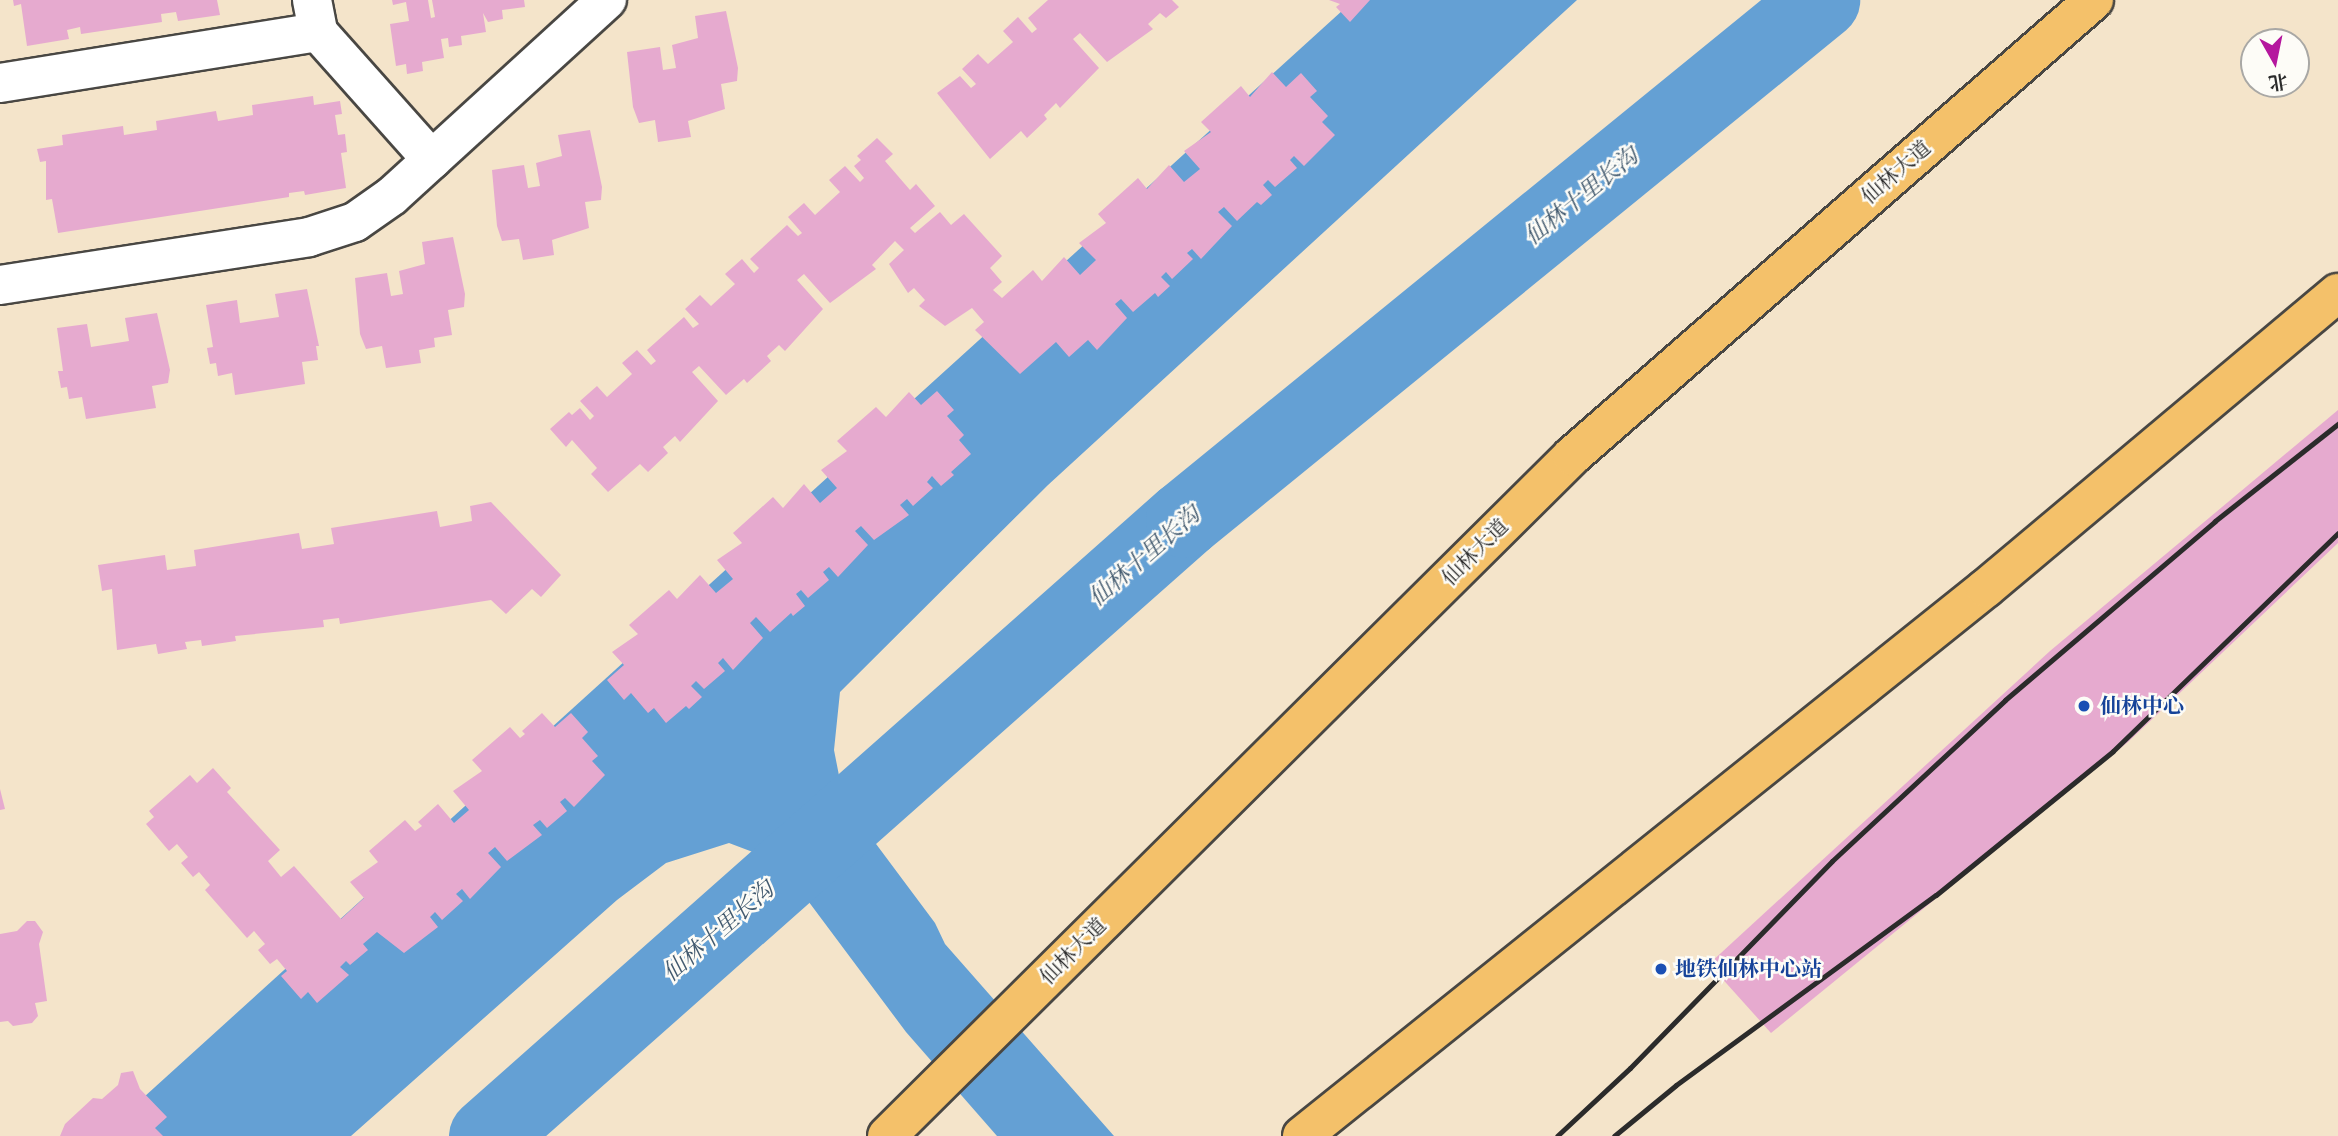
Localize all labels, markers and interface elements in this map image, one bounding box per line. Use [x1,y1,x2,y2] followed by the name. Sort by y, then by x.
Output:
[2240,28,2310,98] north arrow
[2267,69,2289,95] text: 北
[1856,135,1936,209] street label: 仙林大道
[1519,142,1643,250] water label: 仙林十里长沟
[1083,500,1205,612] water label: 仙林十里长沟
[1436,513,1514,591] street label: 仙林大道
[2100,693,2184,719] place label: 仙林中心
[2074,696,2094,716] marker: 仙林中心
[657,875,779,987] water label: 仙林十里长沟
[1034,912,1112,990] street label: 仙林大道
[1675,956,1822,982] place label: 地铁仙林中心站
[1653,961,1669,977] marker: 地铁仙林中心站

